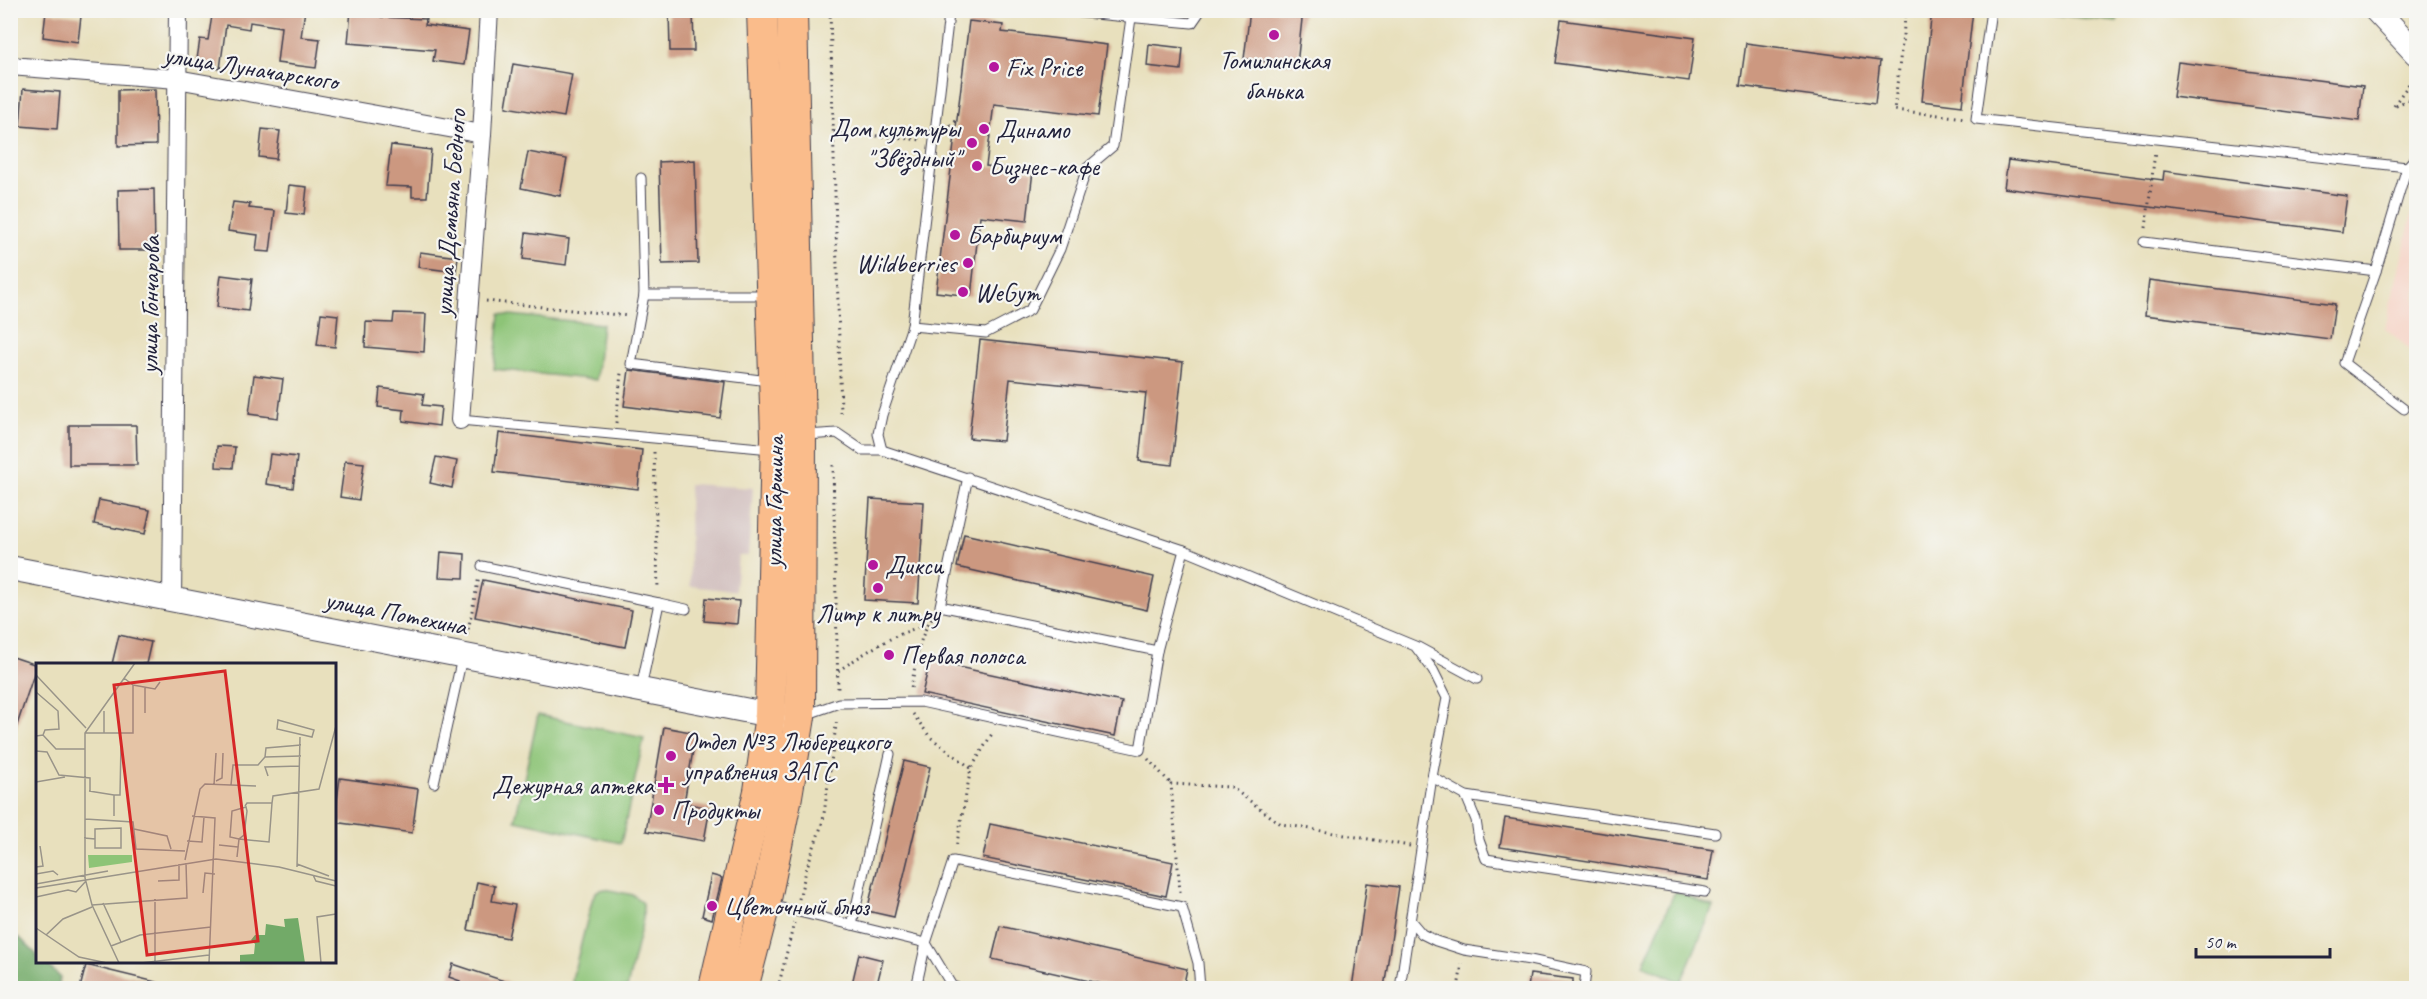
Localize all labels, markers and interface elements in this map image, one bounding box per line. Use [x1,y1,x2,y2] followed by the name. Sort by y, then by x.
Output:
[1267,28,1281,42] marker: Томилинская банька
[160,38,343,99] street label: улица Луначарского
[1219,44,1331,107] place label: Томилинская банька
[1006,51,1084,84] place label: Fix Price
[987,60,1001,74] marker: Fix Price
[426,107,474,320] street label: улица Демьяна Бедного
[829,112,965,176] place label: Дом культуры "Звёздный"
[996,113,1071,146] place label: Динамо
[977,122,991,136] marker: Динамо
[965,136,979,150] marker: Дом культуры "Звёздный"
[989,150,1100,184] place label: Бизнес-кафе
[970,159,984,173] marker: Бизнес-кафе
[967,219,1063,252] place label: Барбириум
[948,228,962,242] marker: Барбириум
[132,234,168,376] street label: улица Гончарова
[856,247,958,280] place label: Wildberries
[961,256,975,270] marker: Wildberries
[975,276,1042,309] place label: WeGym
[956,285,970,299] marker: WeGym
[756,434,792,570] street label: улица Гаршина
[885,549,945,582] place label: Дикси
[866,558,880,572] marker: Дикси
[871,581,885,595] marker: Литр к литру
[320,583,471,643] street label: улица Потехина
[816,597,942,630] place label: Литр к литру
[901,639,1027,672] place label: Первая полоса
[882,648,896,662] marker: Первая полоса
[36,663,336,963] inset map
[681,725,893,788] place label: Отдел №3 Люберецкого управления ЗАГС
[664,749,678,763] marker: Отдел №3 Люберецкого управления ЗАГС
[492,769,656,802] place label: Дежурная аптека
[659,778,673,792] marker: Дежурная аптека
[671,794,762,827] place label: Продукты
[652,803,666,817] marker: Продукты
[724,890,871,923] place label: Цветочный блюз
[705,899,719,913] marker: Цветочный блюз
[2196,921,2330,959] scale bar
[2205,931,2238,953] text: 50 m

